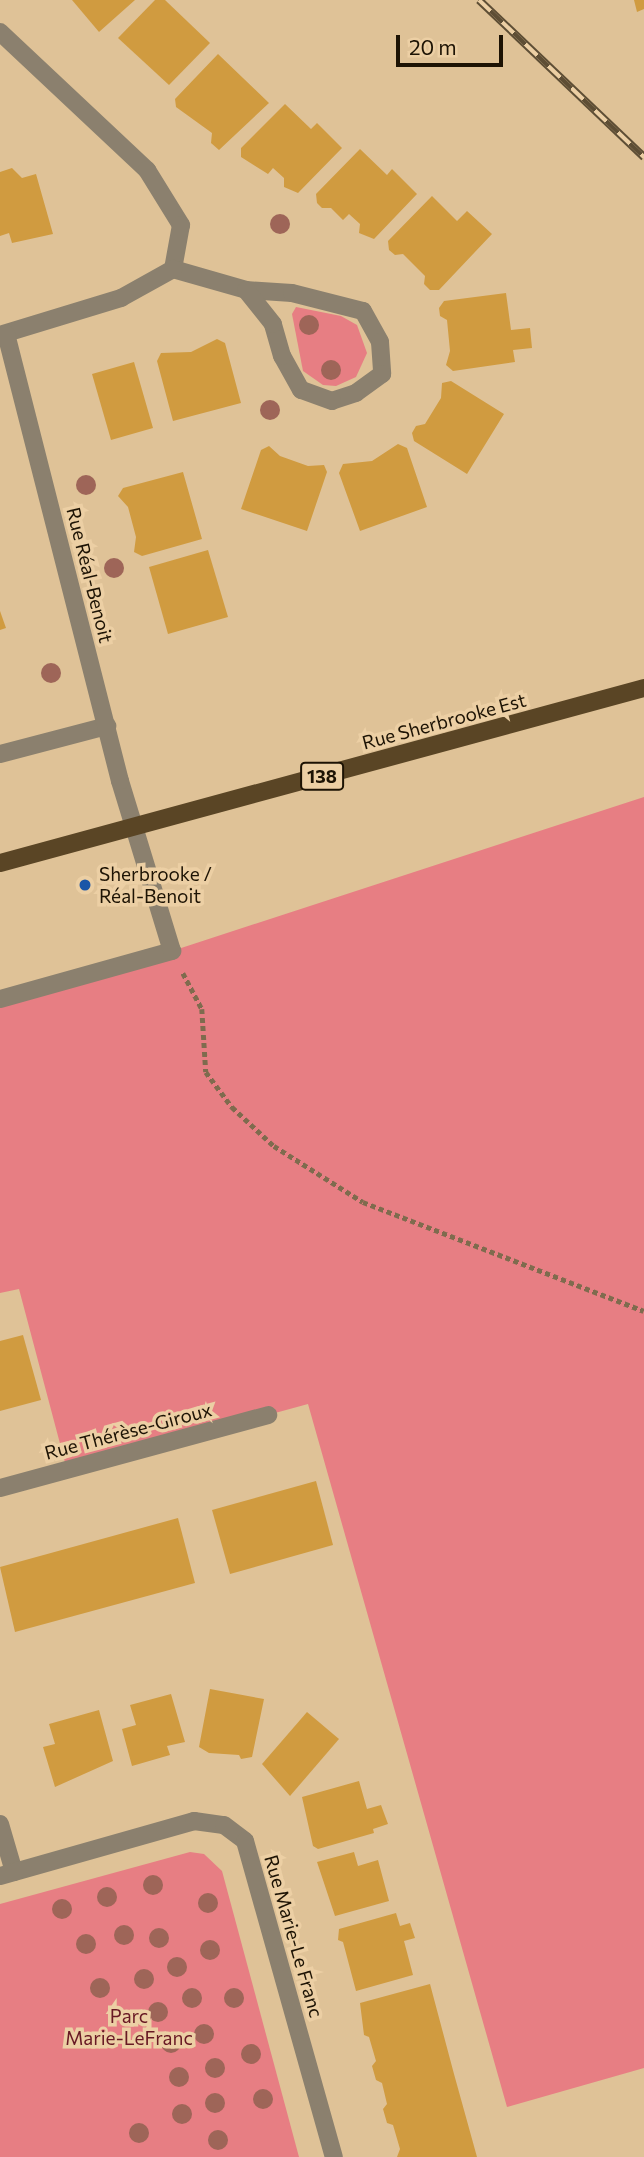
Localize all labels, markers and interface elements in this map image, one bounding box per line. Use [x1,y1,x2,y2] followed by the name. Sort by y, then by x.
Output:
[399,21,506,65] scale bar
[409,34,457,59] text: 20 m
[62,505,118,645] street label: Rue Réal-Benoit
[359,688,529,754] street label: Rue Sherbrooke Est
[299,762,345,790] road number: 138
[99,863,212,907] place label: Sherbrooke / Réal-Benoit
[77,877,93,893] marker: Sherbrooke / Réal-Benoit
[42,1398,214,1464] street label: Rue Thérèse-Giroux
[260,1852,328,2020] street label: Rue Marie-Le Franc
[65,2005,193,2049] park label: Parc Marie-LeFranc

